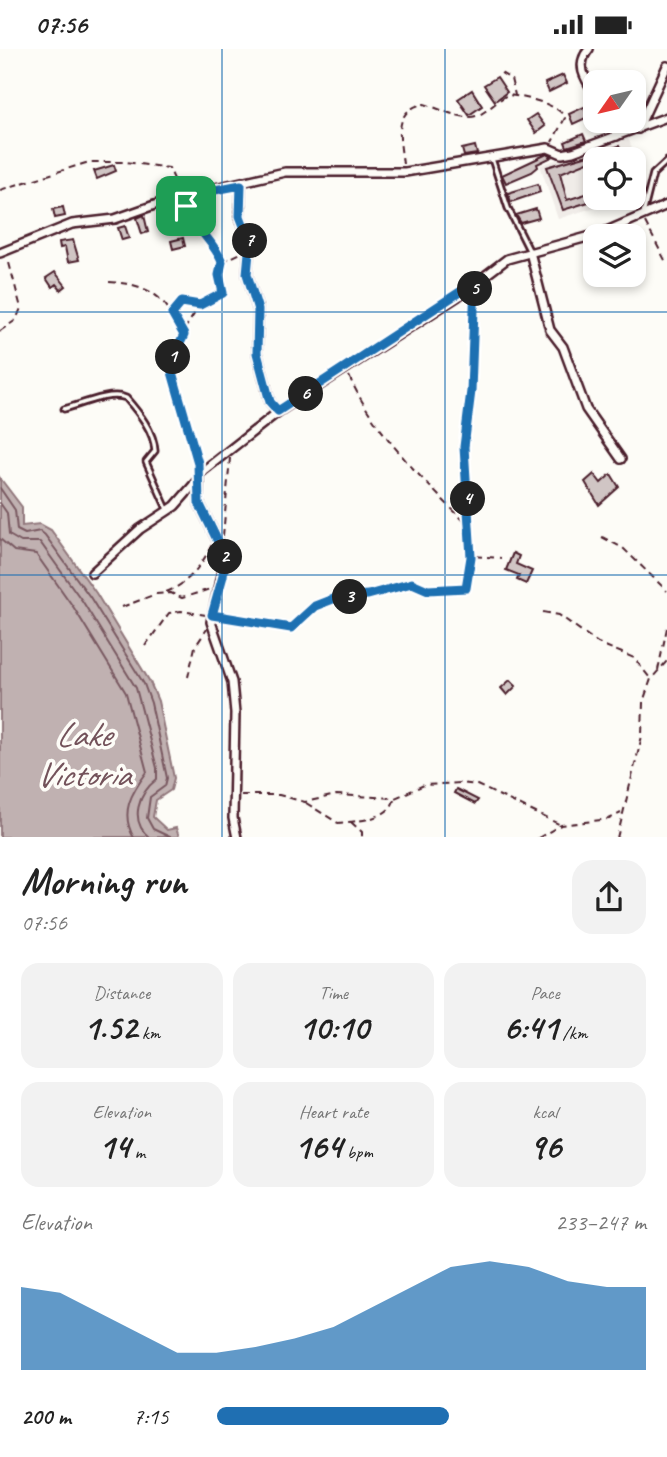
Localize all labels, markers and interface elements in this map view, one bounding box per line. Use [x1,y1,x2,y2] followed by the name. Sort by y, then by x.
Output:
[35,8,87,41] text: 07:56
[583,70,646,133] north arrow
[583,70,646,287] map controls
[583,147,646,210] button: locate
[156,176,216,236] pin
[167,187,205,225] icon: arrive
[232,223,268,259] pin: 7
[583,224,646,287] button: layers
[245,228,254,252] text: 7
[458,271,492,307] pin: 5
[470,276,479,300] text: 5
[156,339,190,375] pin: 1
[168,344,177,368] text: 1
[288,377,324,411] pin: 6
[301,381,310,405] text: 6
[450,482,486,517] pin: 4
[463,486,472,510] text: 4
[208,539,243,575] pin: 2
[220,544,229,568] text: 2
[332,579,368,615] pin: 3
[345,584,354,608] text: 3
[36,712,134,797] water label: Lake Victoria
[21,858,187,905] text: Morning run
[572,860,646,934] button: share
[21,908,67,937] text: 07:56
[93,981,150,1005] text: Distance
[319,981,348,1005] text: Time
[531,981,560,1005] text: Pace
[83,1005,137,1050] text: 1.52
[299,1005,368,1050] text: 10:10
[503,1005,558,1050] text: 6:41
[137,1021,160,1045] text: km
[558,1021,587,1045] text: /km
[93,1100,151,1124] text: Elevation
[299,1100,368,1124] text: Heart rate
[533,1100,558,1124] text: kcal
[98,1124,130,1169] text: 14
[294,1124,342,1169] text: 164
[529,1124,561,1169] text: 96
[130,1140,145,1164] text: m
[342,1140,373,1164] text: bpm
[21,1208,92,1237] text: Elevation
[555,1208,646,1237] text: 233–247 m
[21,1402,71,1431] text: 200 m
[133,1402,169,1431] text: 7:15

